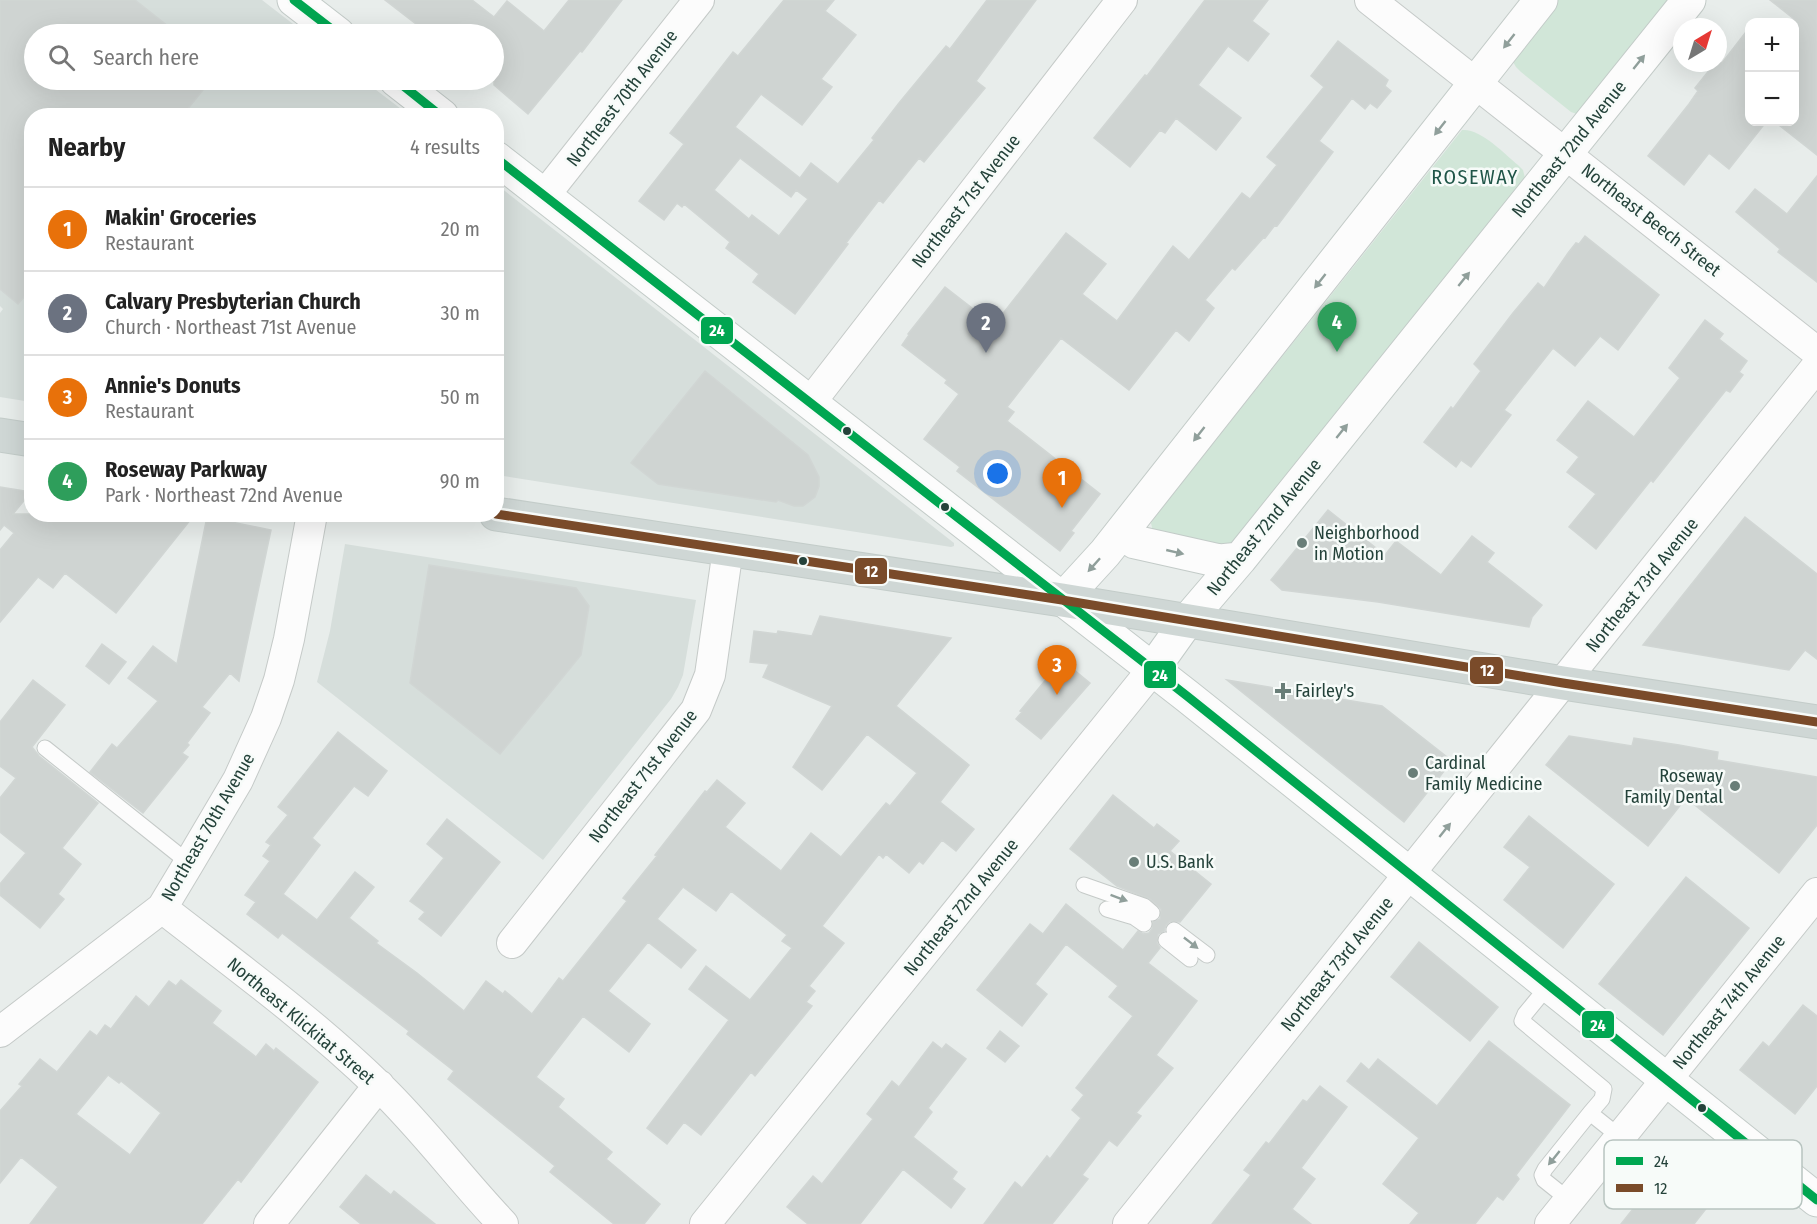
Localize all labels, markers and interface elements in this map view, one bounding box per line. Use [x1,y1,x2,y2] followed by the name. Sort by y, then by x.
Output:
[1673,18,1727,72] north arrow
[1745,18,1799,126] map controls
[1745,18,1799,72] button: +
[24,24,504,90] search box
[562,25,682,171] street label: Northeast 70th Avenue
[1502,33,1515,49] one-way arrow
[45,41,78,74] icon: search
[93,44,199,71] text: Search here
[1633,54,1646,70] one-way arrow
[1745,72,1799,126] button: −
[1507,76,1631,222] street label: Northeast 72nd Avenue
[1434,120,1447,136] one-way arrow
[907,130,1025,272] street label: Northeast 71st Avenue
[48,132,125,163] text: Nearby
[410,135,480,159] text: 4 results
[1577,159,1725,281] street label: Northeast Beech Street
[1431,165,1519,189] district label: ROSEWAY
[105,204,257,231] text: Makin' Groceries
[63,217,72,241] text: 1
[441,217,480,241] text: 20 m
[105,231,194,255] text: Restaurant
[1458,271,1471,287] one-way arrow
[1313,273,1326,289] one-way arrow
[105,288,361,315] text: Calvary Presbyterian Church
[63,301,72,325] text: 2
[440,301,480,325] text: 30 m
[1318,302,1356,352] pin: 4
[966,304,1006,353] pin: 2
[105,315,357,339] text: Church · Northeast 71st Avenue
[700,316,734,345] line badge: 24
[708,321,725,340] text: 24
[105,372,241,399] text: Annie's Donuts
[63,385,72,409] text: 3
[440,385,480,409] text: 50 m
[105,399,194,423] text: Restaurant
[1335,424,1348,439] one-way arrow
[841,425,853,437] unlabelled marker
[1193,427,1205,442] one-way arrow
[1202,454,1326,600] street label: Northeast 72nd Avenue
[105,456,267,483] text: Roseway Parkway
[1042,458,1082,508] pin: 1
[983,459,1012,488] your location
[62,469,73,493] text: 4
[440,469,480,493] text: 90 m
[105,483,343,507] text: Park · Northeast 72nd Avenue
[939,501,951,513] unlabelled marker
[1581,513,1703,657] street label: Northeast 73rd Avenue
[1314,522,1420,565] place label: Neighborhood in Motion
[1295,536,1309,550] marker: Neighborhood in Motion
[1166,548,1184,558] one-way arrow
[797,555,809,567] unlabelled marker
[854,557,888,585] line badge: 12
[1087,558,1101,573] one-way arrow
[864,562,879,581] text: 12
[1038,646,1076,695] pin: 3
[1469,656,1504,685] line badge: 12
[1143,660,1177,689] line badge: 24
[1480,661,1495,680] text: 12
[1151,666,1168,685] text: 24
[1295,680,1354,702] place label: Fairley's
[1276,684,1290,698] marker: Fairley's
[584,705,702,847] street label: Northeast 71st Avenue
[157,749,259,905] street label: Northeast 70th Avenue
[1425,752,1542,795] place label: Cardinal Family Medicine
[1624,765,1723,808] place label: Roseway Family Dental
[1406,766,1420,780] marker: Cardinal Family Medicine
[1728,779,1742,793] marker: Roseway Family Dental
[1438,822,1451,837] one-way arrow
[899,834,1023,980] street label: Northeast 72nd Avenue
[1146,851,1214,873] place label: U.S. Bank
[1127,855,1141,869] marker: U.S. Bank
[1276,892,1398,1036] street label: Northeast 73rd Avenue
[1110,893,1128,903] one-way arrow
[1668,930,1790,1074] street label: Northeast 74th Avenue
[1183,936,1198,948] one-way arrow
[223,953,379,1089] street label: Northeast Klickitat Street
[1581,1010,1615,1039] line badge: 24
[1589,1016,1606,1035] text: 24
[1696,1102,1708,1114] unlabelled marker
[1604,1140,1802,1209] legend
[1547,1150,1560,1166] one-way arrow
[1654,1152,1669,1171] text: 24
[1654,1179,1667,1198] text: 12

